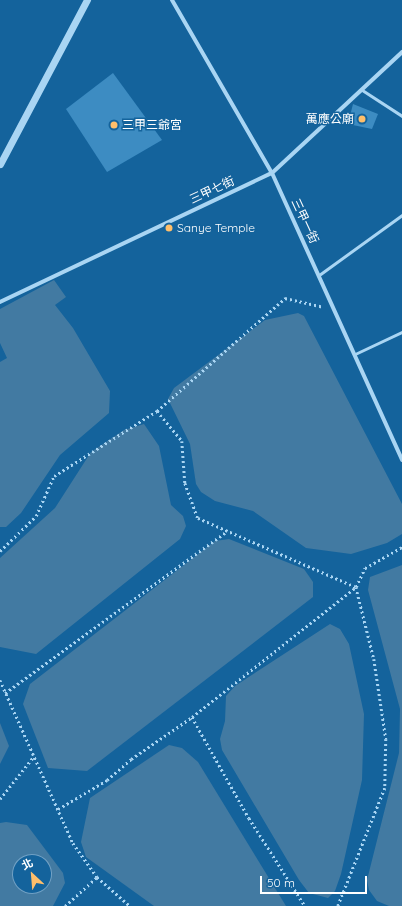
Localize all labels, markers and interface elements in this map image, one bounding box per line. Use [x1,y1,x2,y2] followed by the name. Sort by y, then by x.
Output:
[306,112,354,126] place label: 萬應公廟
[357,114,367,124] marker: 萬應公廟
[122,118,182,132] place label: 三甲三爺宮
[109,120,119,130] marker: 三甲三爺宮
[187,173,237,207] street label: 三甲七街
[288,196,322,246] street label: 三甲一街
[177,221,255,235] place label: Sanye Temple
[164,223,174,233] marker: Sanye Temple
[12,854,52,894] north arrow
[19,855,35,873] text: 北
[262,868,369,894] scale bar
[267,875,295,890] text: 50 m

